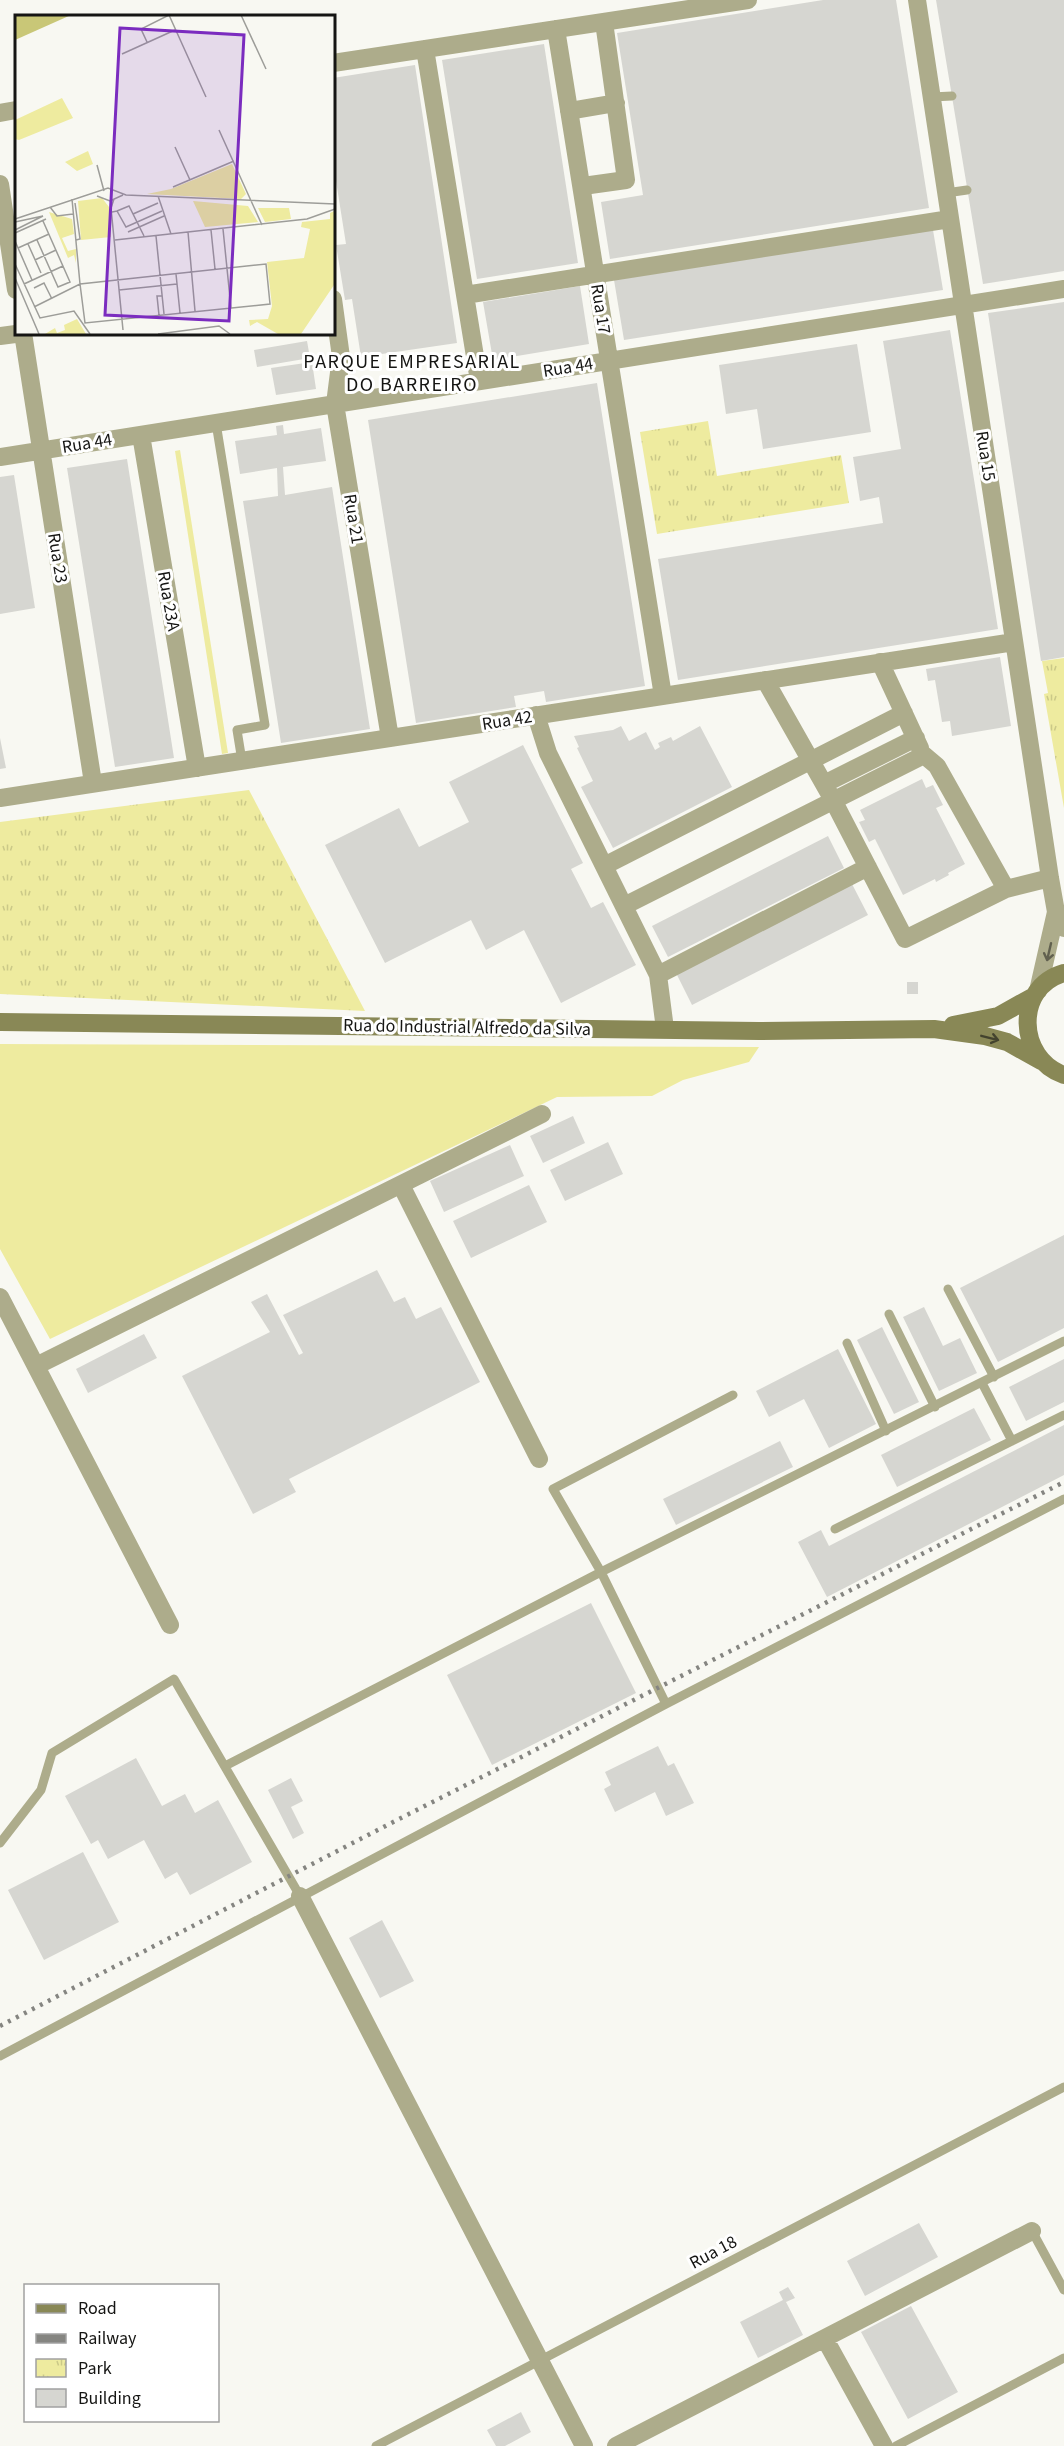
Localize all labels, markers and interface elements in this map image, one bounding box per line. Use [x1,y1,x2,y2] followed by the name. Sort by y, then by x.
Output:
[15,15,334,334] inset map
[584,282,617,336] street label: Rua 17
[303,348,521,399] district label: PARQUE EMPRESARIAL DO BARREIRO
[541,351,595,384] street label: Rua 44
[60,427,114,460] street label: Rua 44
[969,429,1002,483] street label: Rua 15
[337,492,370,546] street label: Rua 21
[41,531,74,585] street label: Rua 23
[151,569,186,633] street label: Rua 23A
[480,704,534,737] street label: Rua 42
[1042,942,1054,961] one-way arrow
[343,1013,591,1042] street label: Rua do Industrial Alfredo da Silva
[980,1032,999,1044] one-way arrow
[685,2230,741,2275] street label: Rua 18
[24,2284,219,2422] legend
[78,2296,117,2321] text: Road
[78,2326,137,2351] text: Railway
[78,2356,112,2381] text: Park
[78,2386,141,2411] text: Building

